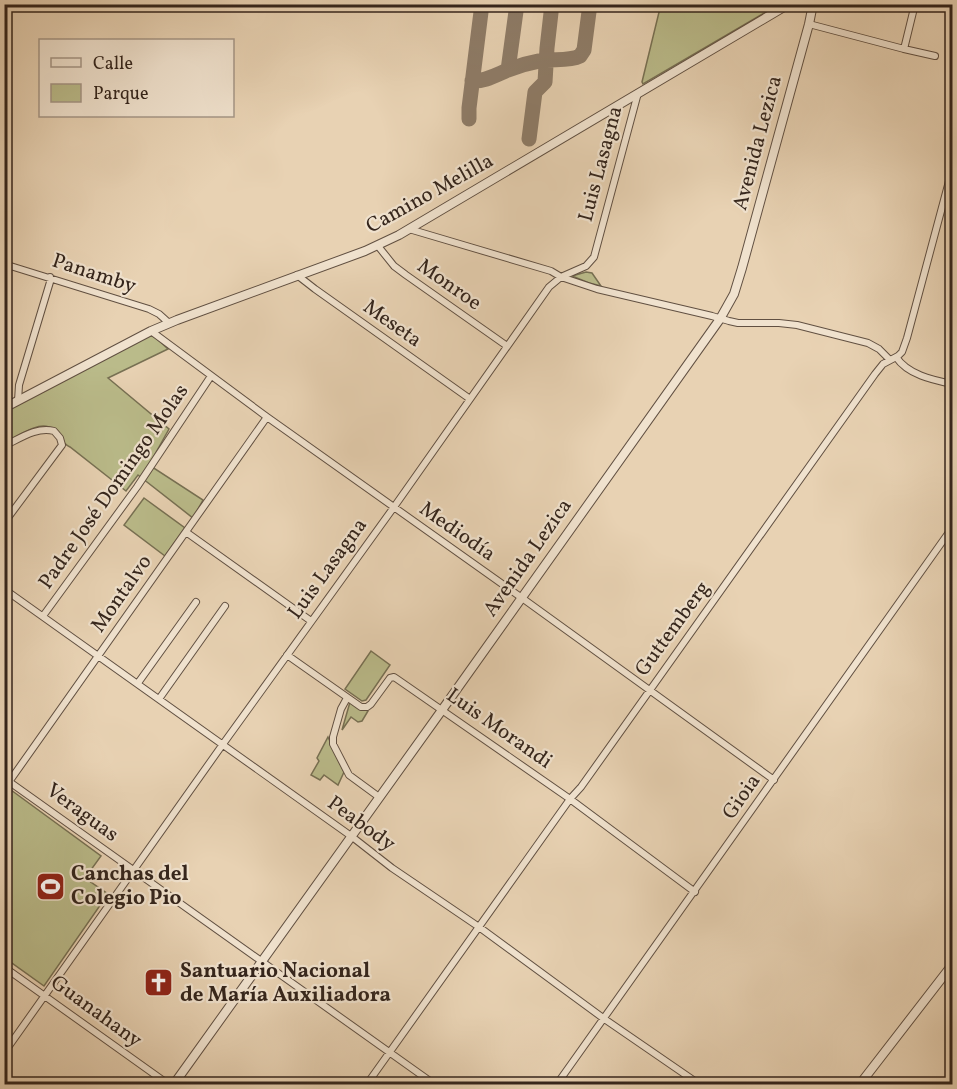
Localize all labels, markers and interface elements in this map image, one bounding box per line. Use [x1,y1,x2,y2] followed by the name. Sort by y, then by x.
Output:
[39,39,234,117] legend
[93,52,133,77] text: Calle
[726,73,790,213] street label: Avenida Lezica
[93,82,148,107] text: Parque
[572,103,630,225] street label: Luis Lasagna
[361,147,499,241] street label: Camino Melilla
[48,247,140,301] street label: Panamby
[411,252,487,318] street label: Monroe
[357,293,427,355] street label: Meseta
[32,379,196,595] street label: Padre José Domingo Molas
[477,493,579,623] street label: Avenida Lezica
[413,495,501,569] street label: Mediodía
[281,513,375,625] street label: Luis Lasagna
[85,549,159,639] street label: Montalvo
[629,576,717,682] street label: Guttemberg
[440,682,558,776] street label: Luis Morandi
[716,768,768,826] street label: Gioia
[40,777,124,849] street label: Veraguas
[321,789,402,859] street label: Peabody
[71,860,189,913] place label: Canchas del Colegio Pio
[34,870,66,902] sports icon: Canchas del Colegio Pio
[180,957,391,1010] place label: Santuario Nacional de María Auxiliadora
[143,967,175,999] church icon: Santuario Nacional de María Auxiliadora
[44,969,148,1055] street label: Guanahany

